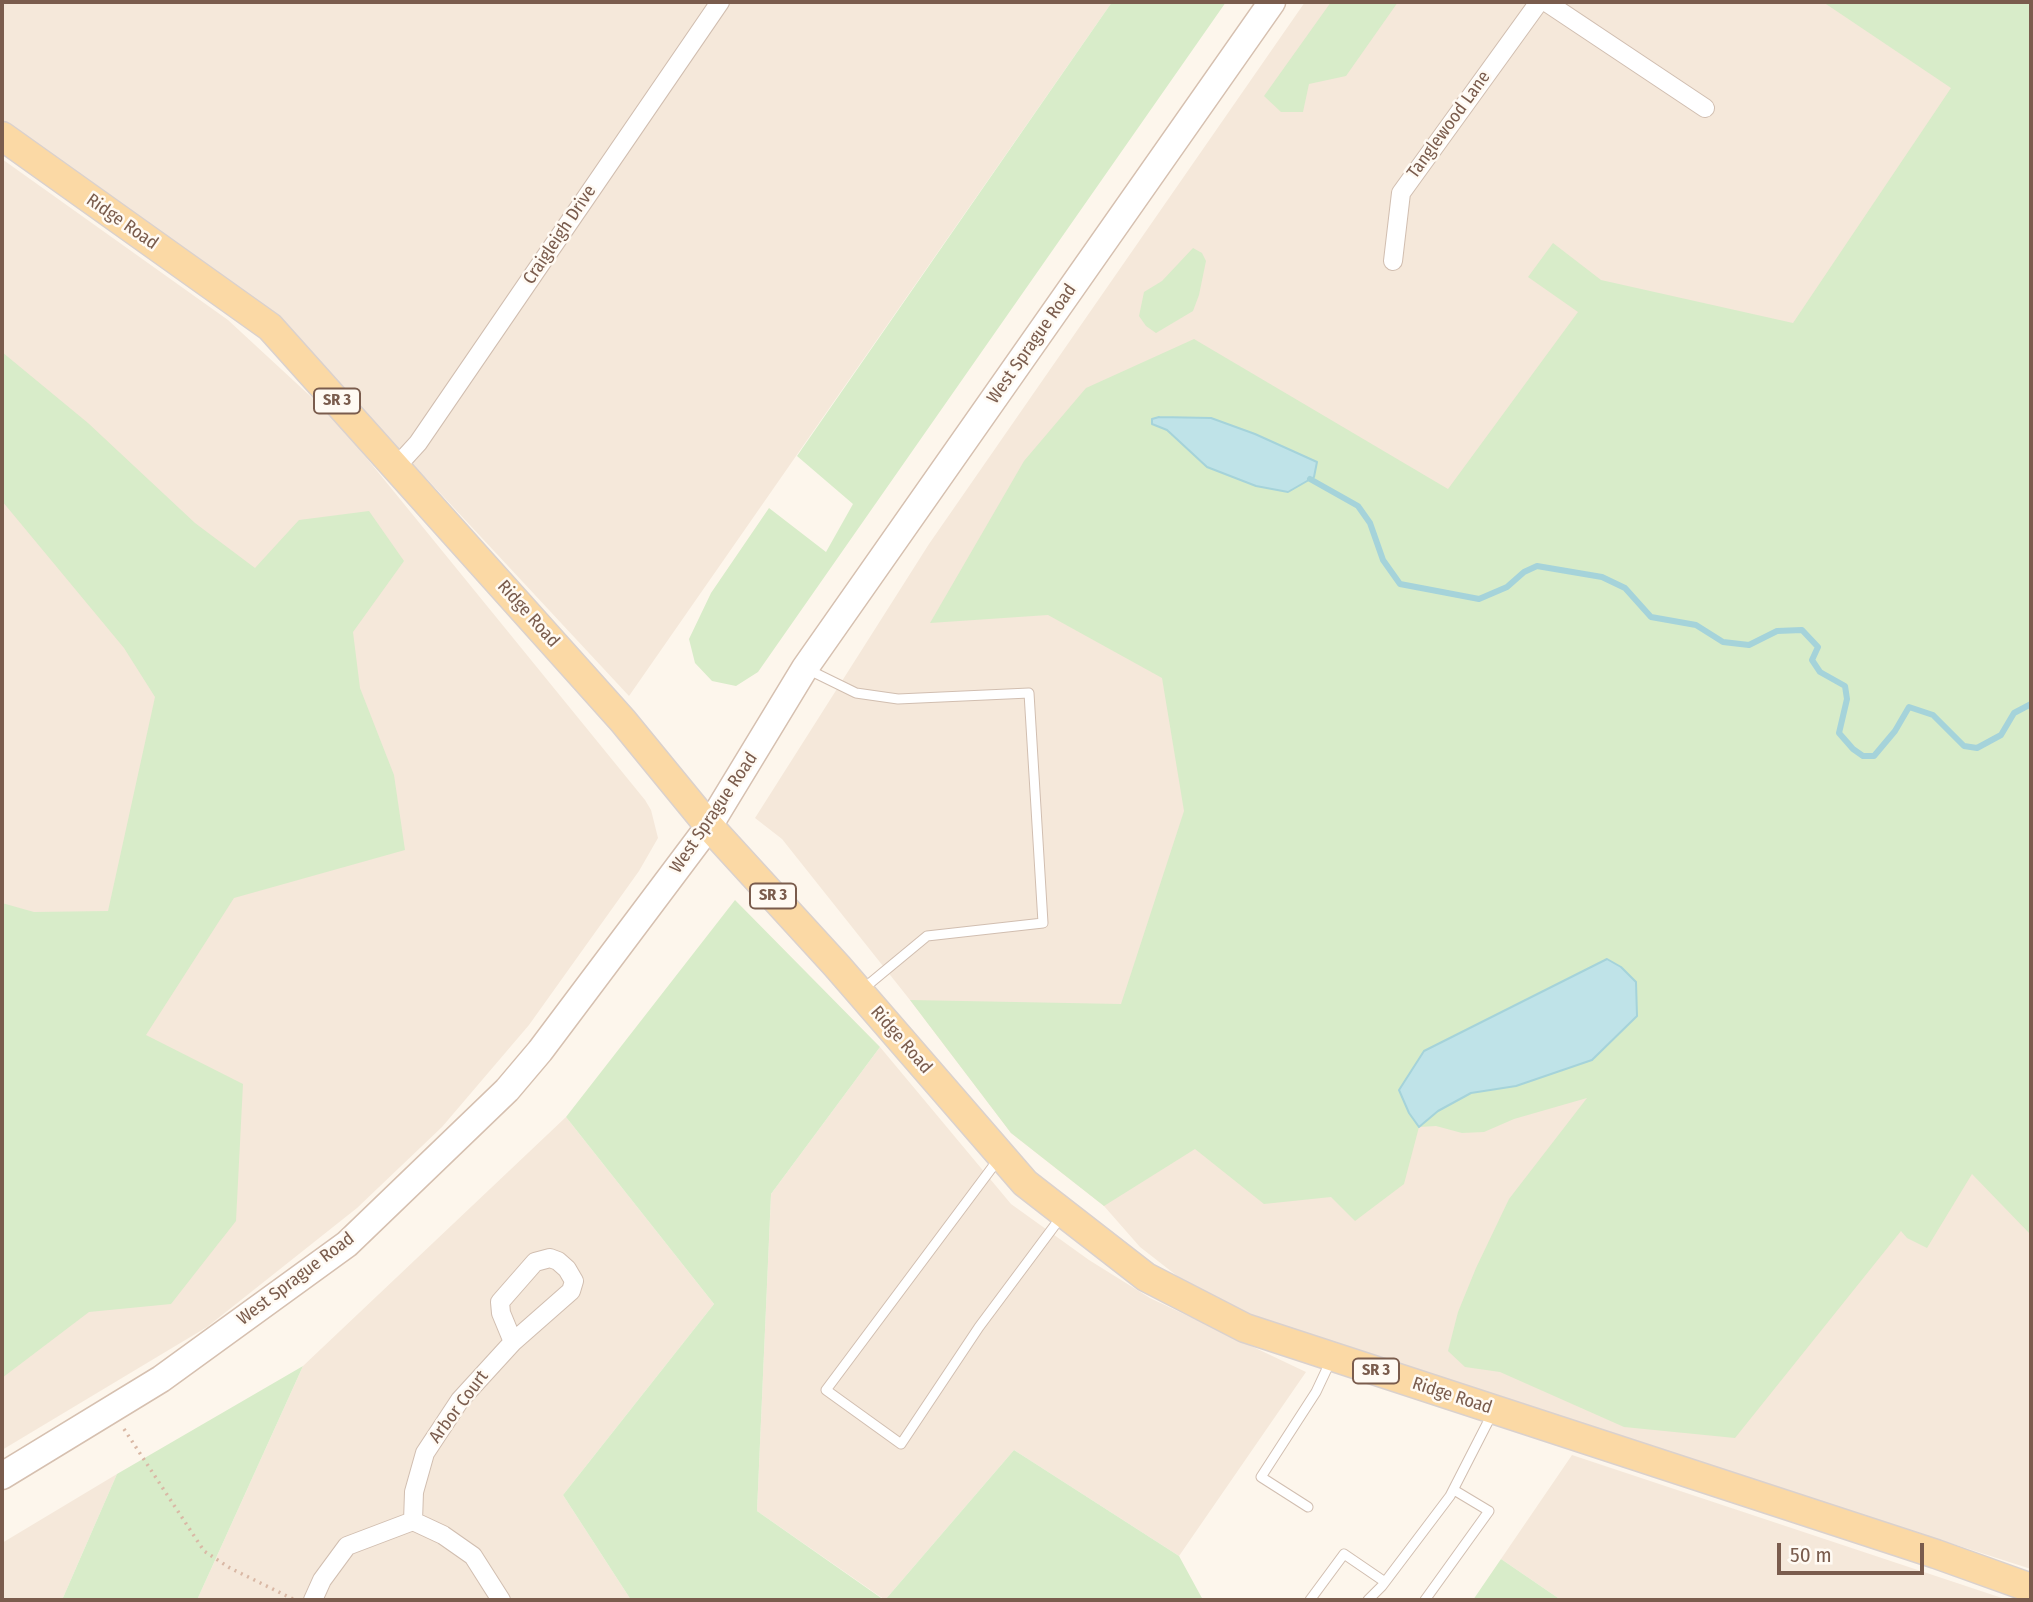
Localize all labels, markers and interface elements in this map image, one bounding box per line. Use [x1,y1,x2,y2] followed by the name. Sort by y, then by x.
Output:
[1403,67,1495,183] street label: Tanglewood Lane
[519,181,601,289] street label: Craigleigh Drive
[82,189,162,255] street label: Ridge Road
[983,280,1081,408] street label: West Sprague Road
[314,388,360,414] road number: SR 3
[492,576,564,652] street label: Ridge Road
[666,749,762,877] street label: West Sprague Road
[750,884,796,908] road number: SR 3
[866,1002,936,1078] street label: Ridge Road
[233,1228,359,1330] street label: West Sprague Road
[1353,1358,1399,1384] road number: SR 3
[425,1367,493,1447] street label: Arbor Court
[1409,1373,1495,1419] street label: Ridge Road
[1781,1528,1928,1572] scale bar
[1790,1542,1832,1568] text: 50 m

